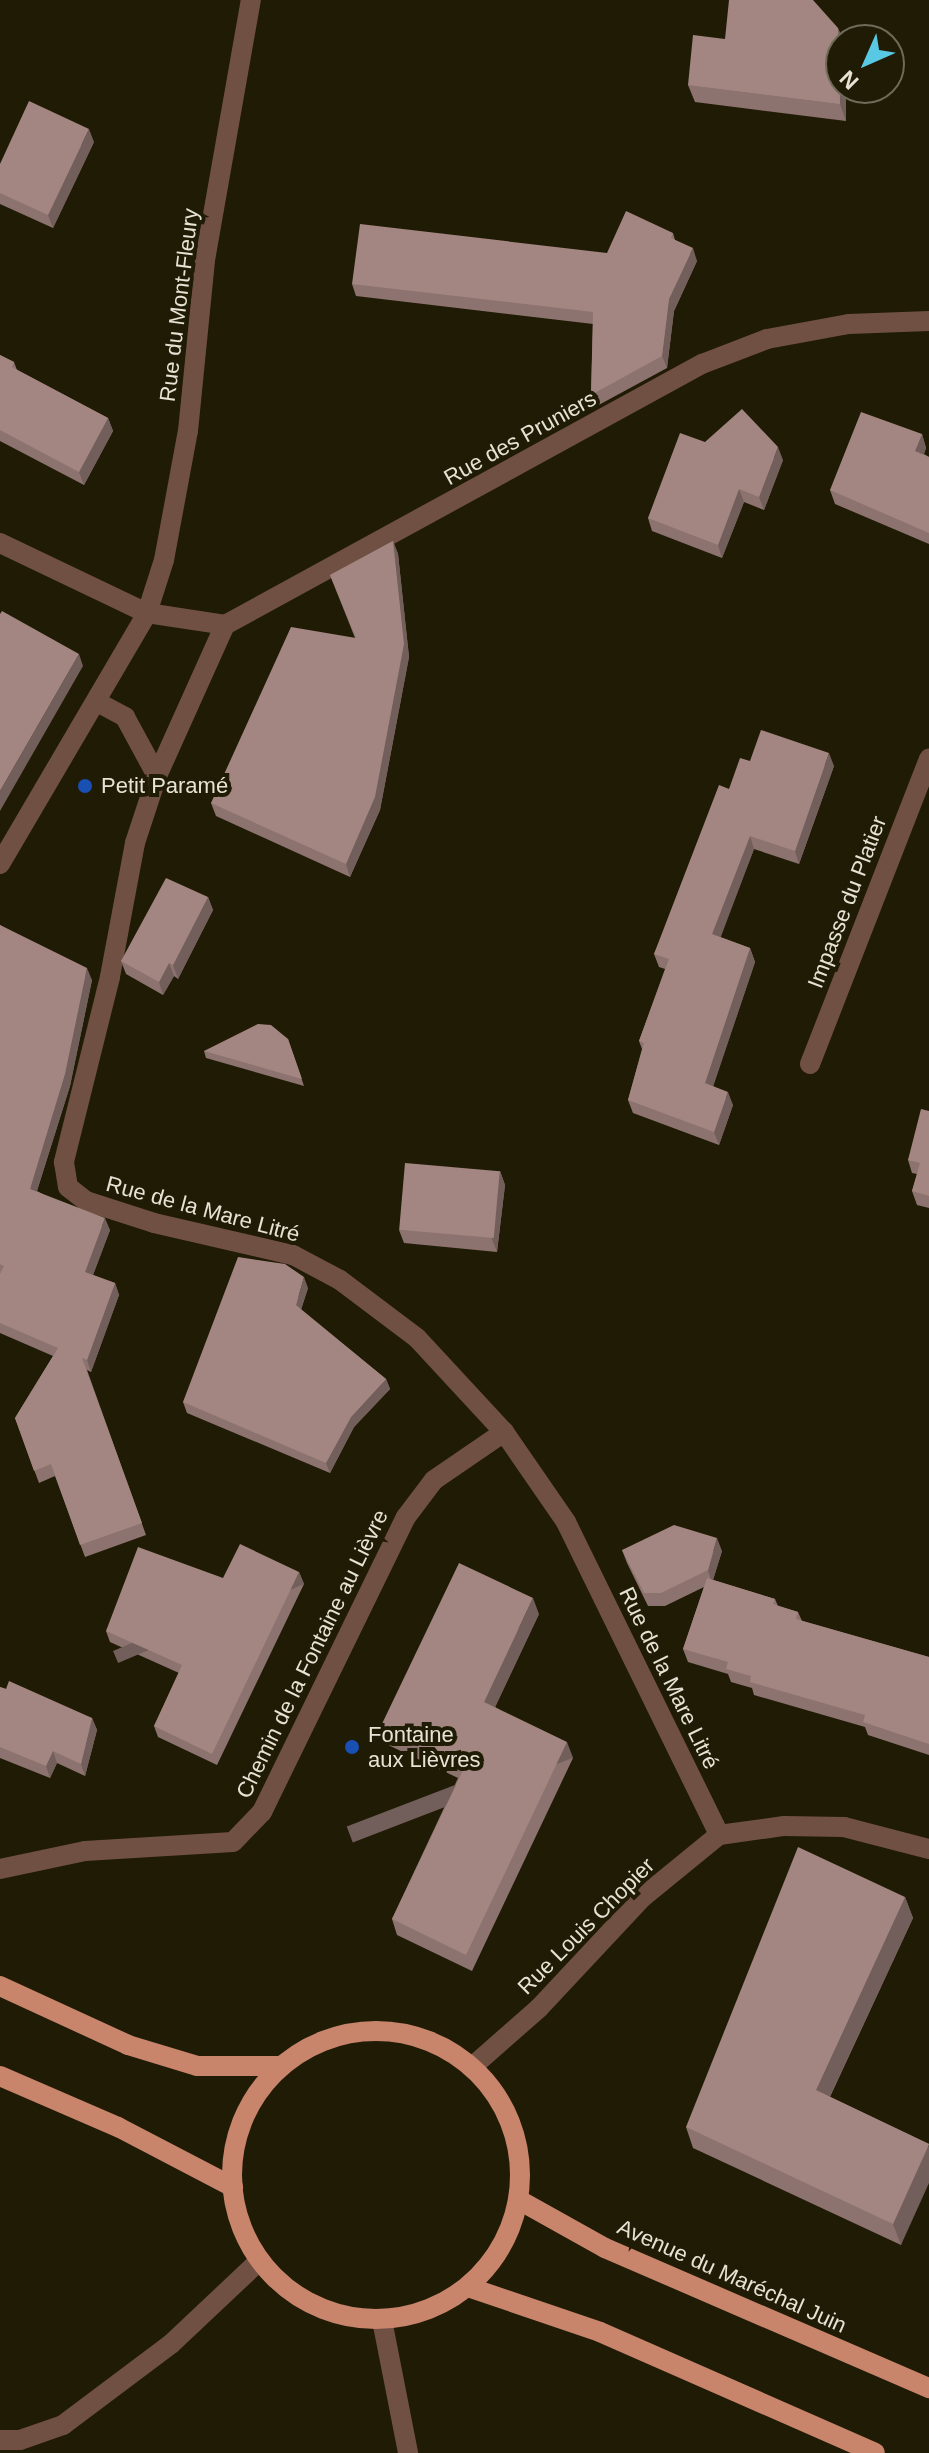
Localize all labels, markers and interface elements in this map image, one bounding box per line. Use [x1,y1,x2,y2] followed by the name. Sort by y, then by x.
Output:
[825,24,905,104] north arrow
[835,65,864,94] text: N
[154,207,204,403] street label: Rue du Mont-Fleury
[439,385,601,491] street label: Rue des Pruniers
[101,773,228,799] place label: Petit Paramé
[76,777,94,795] marker: Petit Paramé
[802,812,892,992] street label: Impasse du Platier
[103,1170,303,1248] street label: Rue de la Mare Litré
[230,1505,394,1803] street label: Chemin de la Fontaine au Lièvre
[613,1583,725,1773] street label: Rue de la Mare Litré
[368,1721,481,1772] place label: Fontaine aux Lièvres
[343,1738,361,1756] marker: Fontaine aux Lièvres
[512,1852,660,2000] street label: Rue Louis Chopier
[613,2214,851,2338] street label: Avenue du Maréchal Juin

